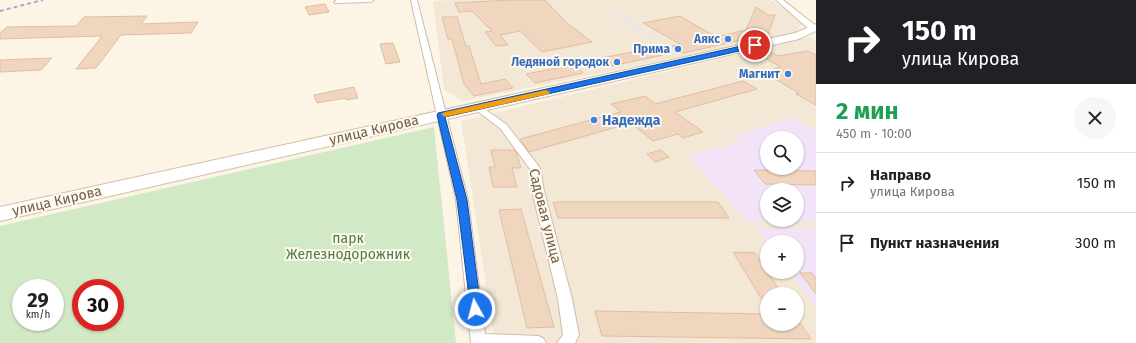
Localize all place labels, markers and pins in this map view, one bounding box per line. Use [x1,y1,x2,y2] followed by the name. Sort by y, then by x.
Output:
[738,28,772,62] pin
[693,32,720,46] place label: Аякс
[723,34,733,44] marker: Аякс
[633,42,670,56] place label: Прима
[673,44,683,54] marker: Прима
[511,55,609,69] place label: Ледяной городок
[612,57,622,67] marker: Ледяной городок
[739,67,780,81] place label: Магнит
[783,69,793,79] marker: Магнит
[602,112,661,129] place label: Надежда
[589,115,599,125] marker: Надежда

